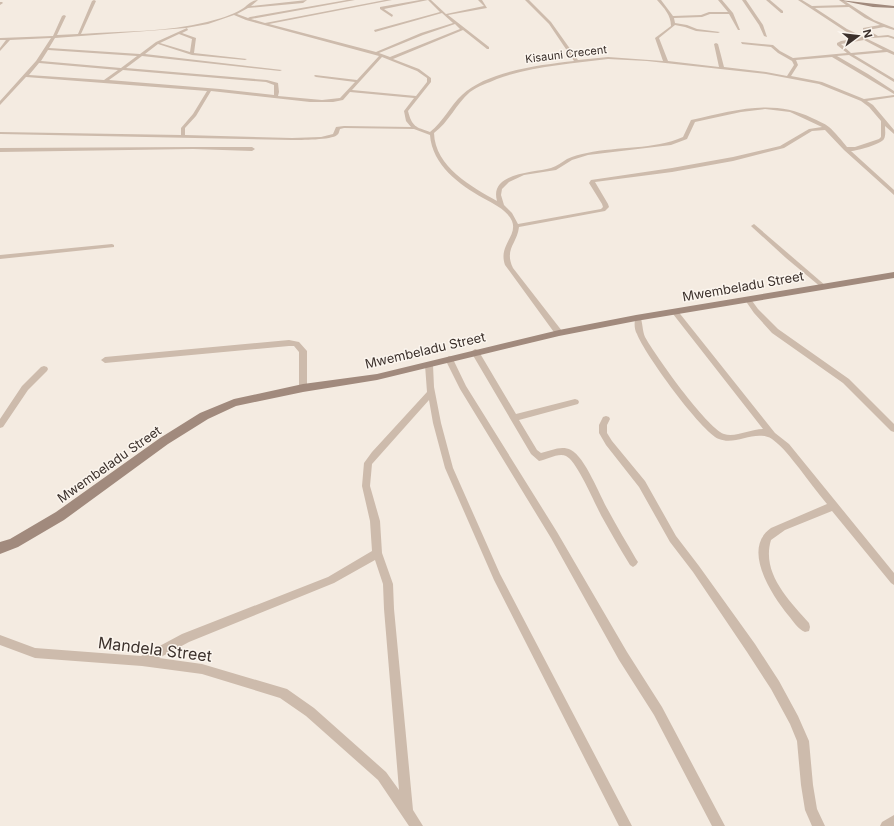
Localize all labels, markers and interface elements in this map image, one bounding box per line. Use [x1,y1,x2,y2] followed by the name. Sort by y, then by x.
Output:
[838,16,878,56] north arrow
[860,28,876,39] text: N
[524,42,608,66] street label: Kisauni Crecent
[681,267,805,305] street label: Mwembeladu Street
[363,328,487,372] street label: Mwembeladu Street
[54,422,164,506] street label: Mwembeladu Street
[97,632,213,666] street label: Mandela Street

